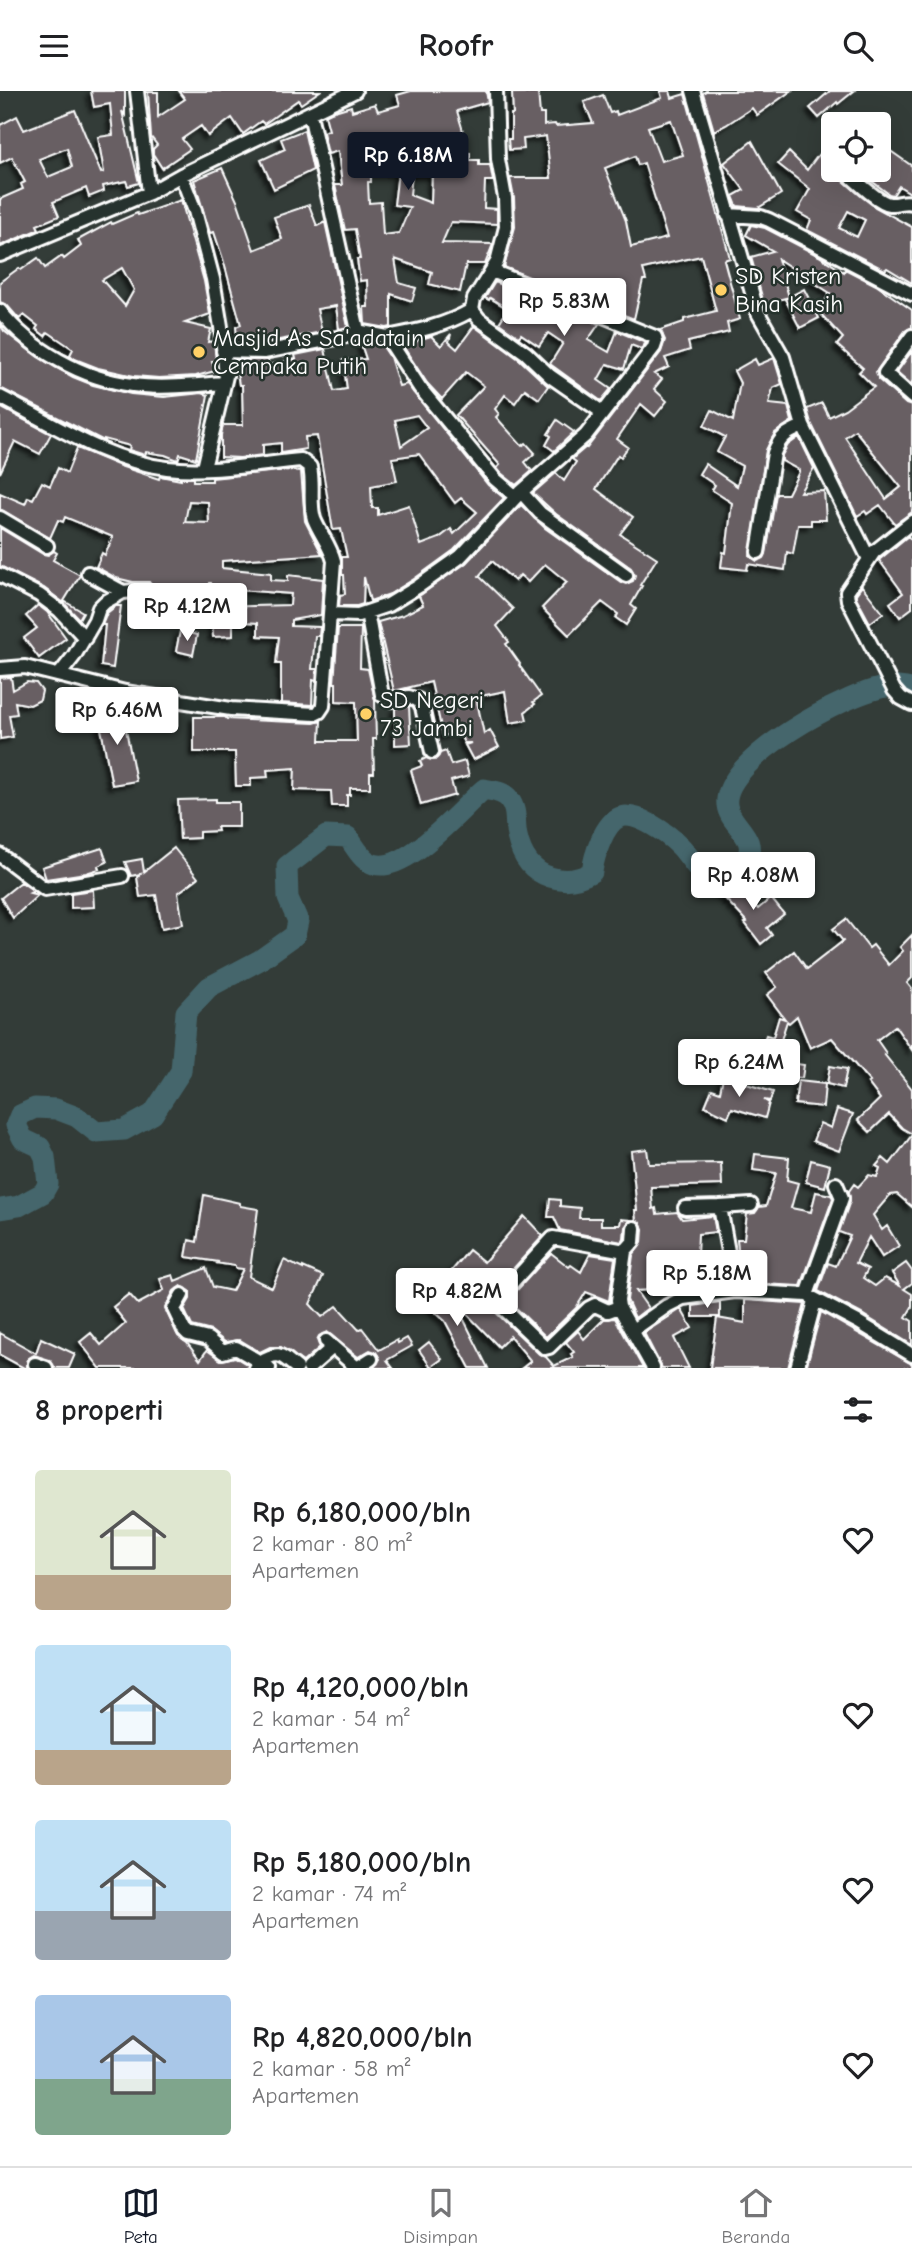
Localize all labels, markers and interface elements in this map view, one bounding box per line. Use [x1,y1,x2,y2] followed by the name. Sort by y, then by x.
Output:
[35,27,73,65] icon: menu
[419,27,493,64] text: Roofr
[839,27,877,65] icon: search
[821,112,891,182] map controls
[821,112,891,182] button: locate
[336,133,480,192] pin: Rp 6.18M
[363,141,453,168] text: Rp 6.18M
[735,262,843,318] place label: SD Kristen Bina Kasih
[492,279,636,338] pin: Rp 5.83M
[713,282,729,298] marker: SD Kristen Bina Kasih
[518,287,610,314] text: Rp 5.83M
[213,324,424,380] place label: Masjid As Sa'adatain Cempaka Putih
[191,344,207,360] marker: Masjid As Sa'adatain Cempaka Putih
[115,583,259,643] pin: Rp 4.12M
[143,592,231,619] text: Rp 4.12M
[380,686,484,742] place label: SD Negeri 73 Jambi
[45,687,189,747] pin: Rp 6.46M
[71,696,163,723] text: Rp 6.46M
[358,706,374,722] marker: SD Negeri 73 Jambi
[681,853,825,912] pin: Rp 4.08M
[707,861,799,888] text: Rp 4.08M
[667,1039,811,1099] pin: Rp 6.24M
[694,1048,784,1075] text: Rp 6.24M
[635,1251,779,1310] pin: Rp 5.18M
[662,1259,752,1286] text: Rp 5.18M
[385,1269,529,1328] pin: Rp 4.82M
[412,1277,502,1304] text: Rp 4.82M
[839,1391,877,1429] icon: filters
[35,1393,163,1428] text: 8 properti
[252,1495,471,1530] text: Rp 6,180,000/bln
[91,1498,175,1582] icon: home
[839,1521,877,1559] icon: heart
[252,1530,412,1557] text: 2 kamar · 80 m²
[252,1557,359,1584] text: Apartemen
[252,1670,469,1705] text: Rp 4,120,000/bln
[91,1673,175,1757] icon: home
[839,1696,877,1734] icon: heart
[252,1705,410,1732] text: 2 kamar · 54 m²
[252,1732,359,1759] text: Apartemen
[252,1845,471,1880] text: Rp 5,180,000/bln
[91,1848,175,1932] icon: home
[839,1871,877,1909] icon: heart
[252,1880,406,1907] text: 2 kamar · 74 m²
[252,1907,359,1934] text: Apartemen
[252,2020,473,2055] text: Rp 4,820,000/bln
[91,2023,175,2107] icon: home
[839,2046,877,2084] icon: heart
[252,2055,410,2082] text: 2 kamar · 58 m²
[252,2082,359,2109] text: Apartemen
[122,2184,160,2248] tab: Peta
[403,2184,478,2248] tab: Disimpan
[722,2184,790,2248] tab: Beranda

